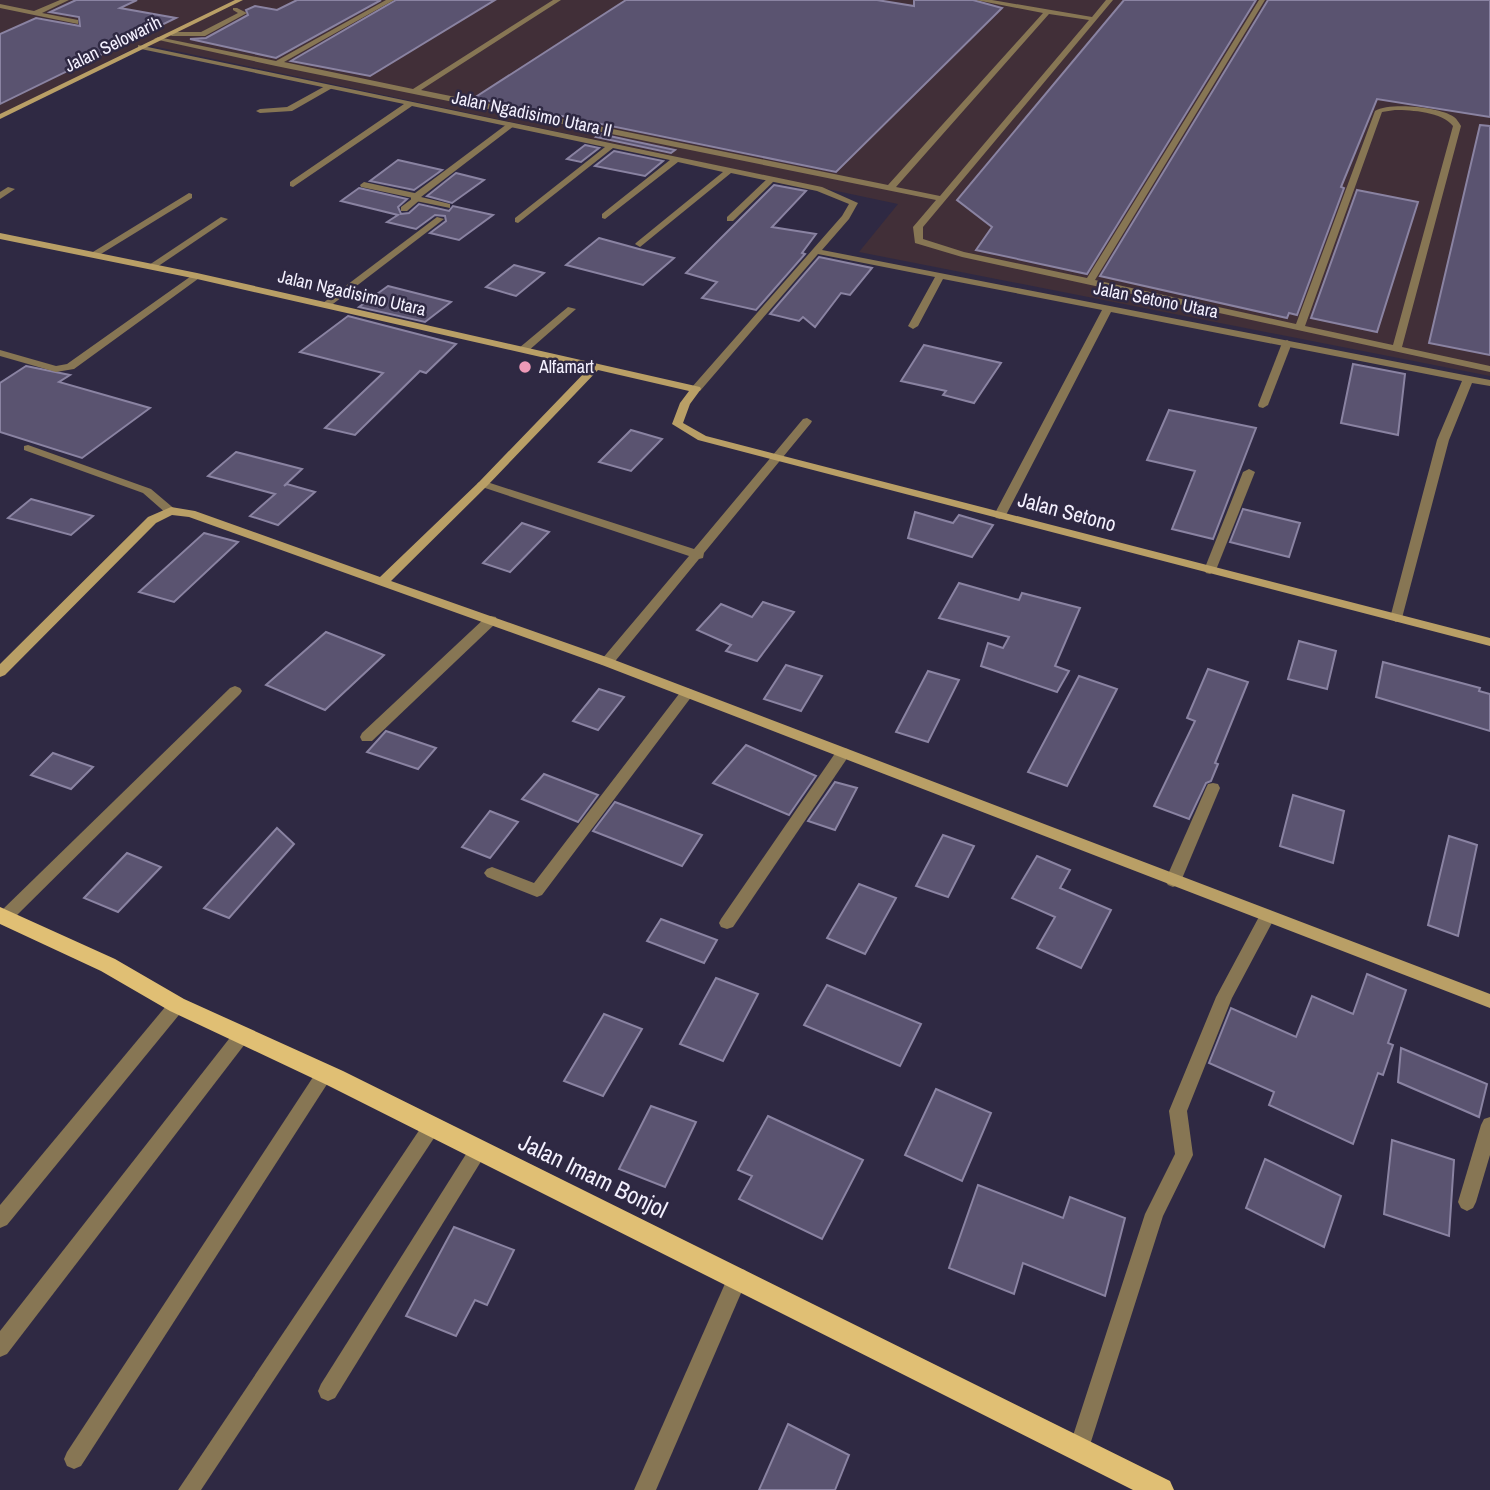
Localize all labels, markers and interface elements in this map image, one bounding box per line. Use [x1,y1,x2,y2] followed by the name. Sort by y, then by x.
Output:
[60,9,165,78] street label: Jalan Selowarih
[450,84,615,143] street label: Jalan Ngadisimo Utara II
[276,263,428,322] street label: Jalan Ngadisimo Utara
[1092,275,1220,324] street label: Jalan Setono Utara
[538,354,594,379] place label: Alfamart
[517,359,533,375] marker: Alfamart
[1015,485,1119,539] street label: Jalan Setono
[514,1125,673,1225] street label: Jalan Imam Bonjol

